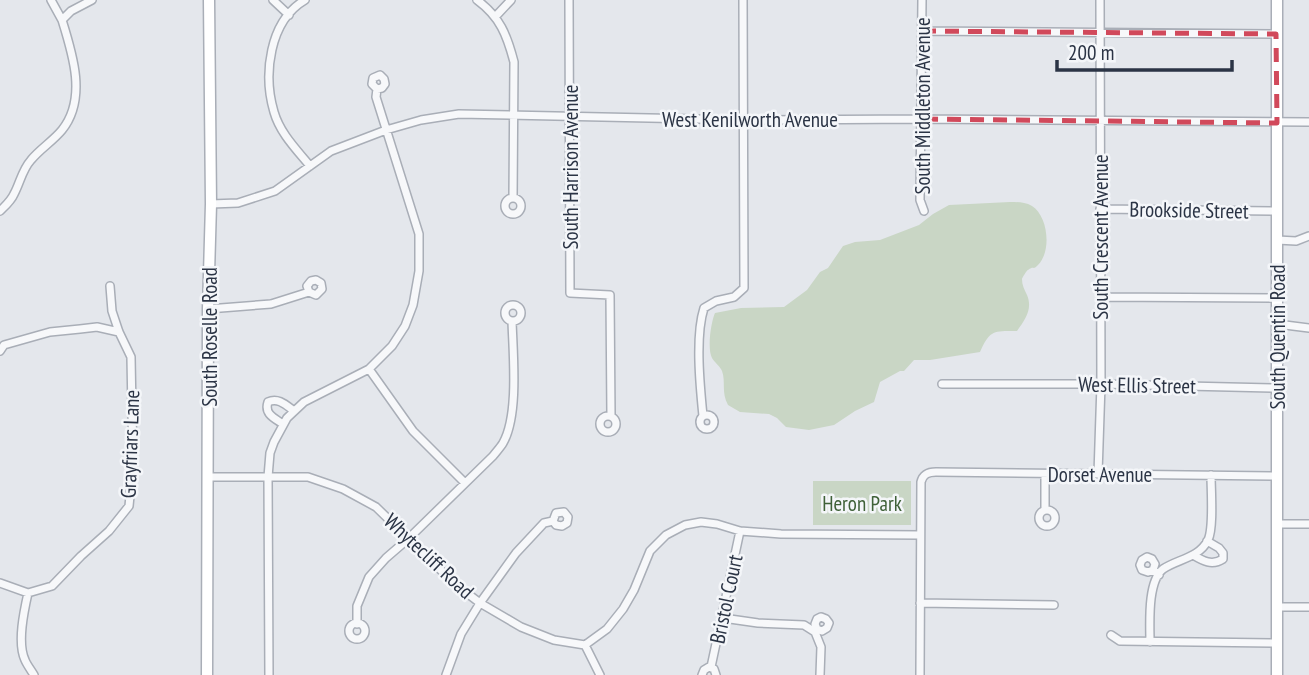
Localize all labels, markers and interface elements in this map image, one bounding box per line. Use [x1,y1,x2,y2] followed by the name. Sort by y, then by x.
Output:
[909,17,936,195] street label: South Middleton Avenue
[1057,28,1232,72] scale bar
[1068,39,1114,66] text: 200 m
[557,85,584,249] street label: South Harrison Avenue
[662,106,838,133] street label: West Kenilworth Avenue
[1087,154,1114,320] street label: South Crescent Avenue
[1129,195,1249,225] street label: Brookside Street
[1264,264,1291,410] street label: South Quentin Road
[196,267,223,407] street label: South Roselle Road
[1078,370,1196,400] street label: West Ellis Street
[115,389,145,499] street label: Grayfriars Lane
[1048,461,1152,488] street label: Dorset Avenue
[822,490,902,517] park label: Heron Park
[378,507,480,605] street label: Whytecliff Road
[703,552,749,646] street label: Bristol Court

